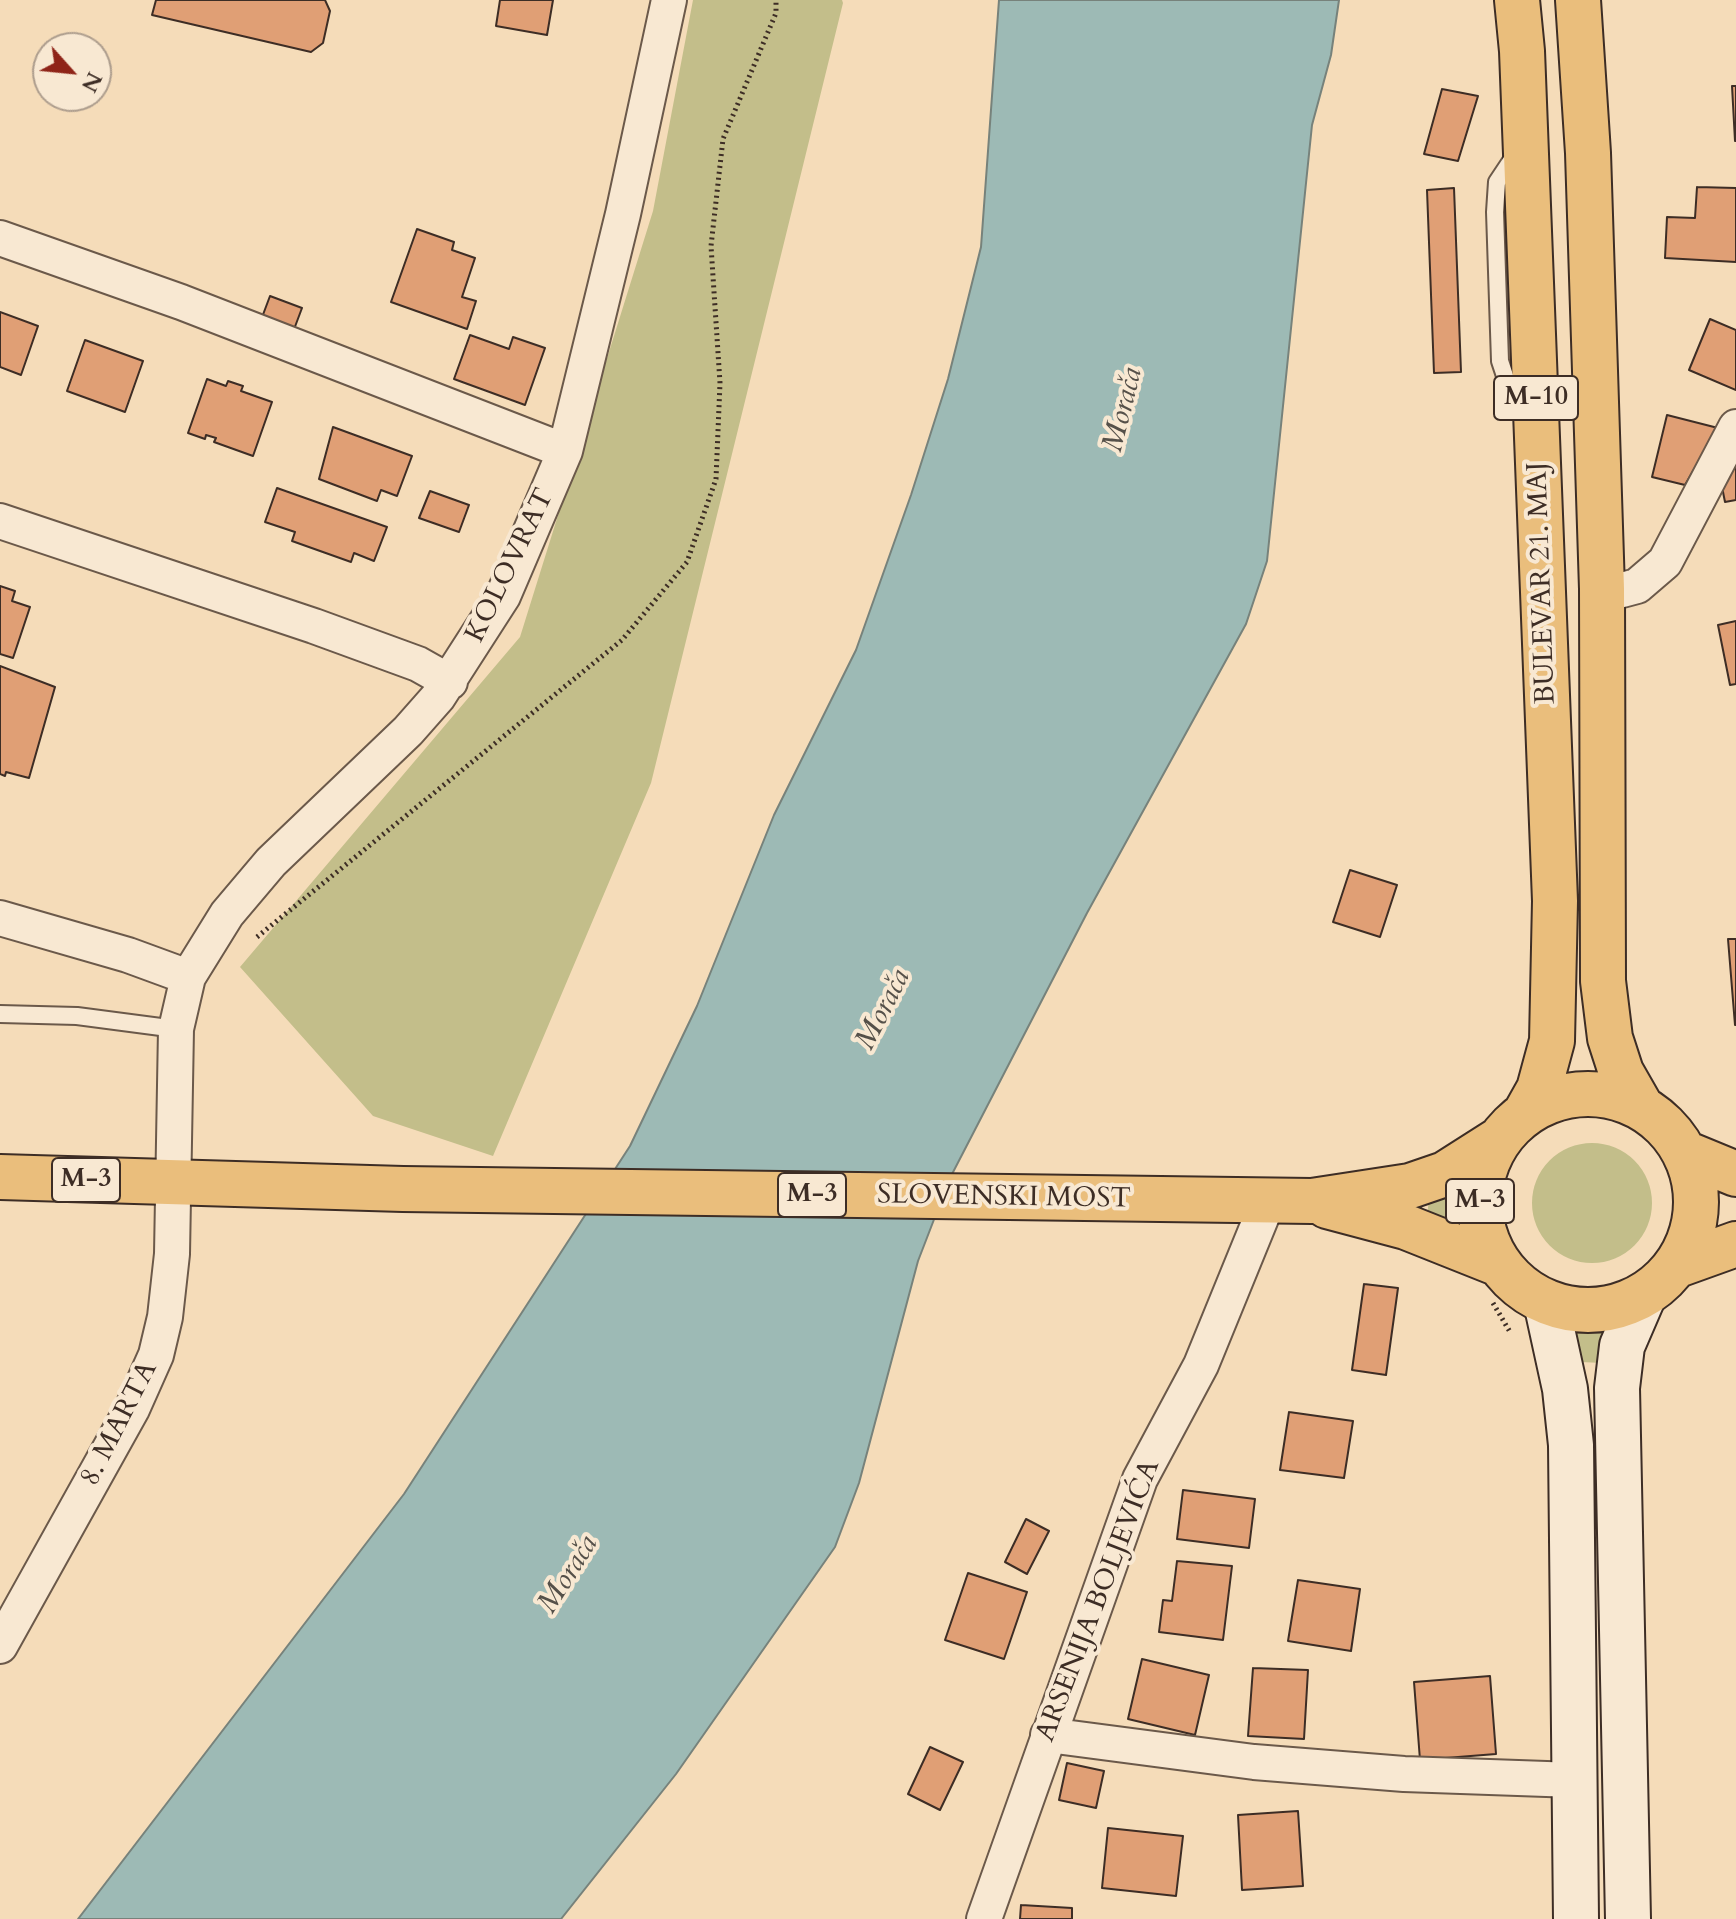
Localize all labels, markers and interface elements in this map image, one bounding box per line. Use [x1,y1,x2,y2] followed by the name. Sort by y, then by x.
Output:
[32,32,112,112] north arrow
[74,67,109,97] text: N
[1096,364,1152,456] water label: Morača
[1494,376,1578,420] road number: M-10
[1522,461,1564,705] street label: BULEVAR 21. MAJ
[459,484,563,648] street label: KOLOVRAT
[848,964,920,1056] water label: Morača
[52,1158,120,1202] road number: M-3
[778,1173,846,1217] road number: M-3
[877,1179,1131,1217] street label: SLOVENSKI MOST
[1446,1179,1514,1223] road number: M-3
[74,1356,166,1492] street label: 8. MARTA
[1030,1455,1168,1747] street label: ARSENIJA BOLJEVIĆA
[531,1529,607,1621] water label: Morača

